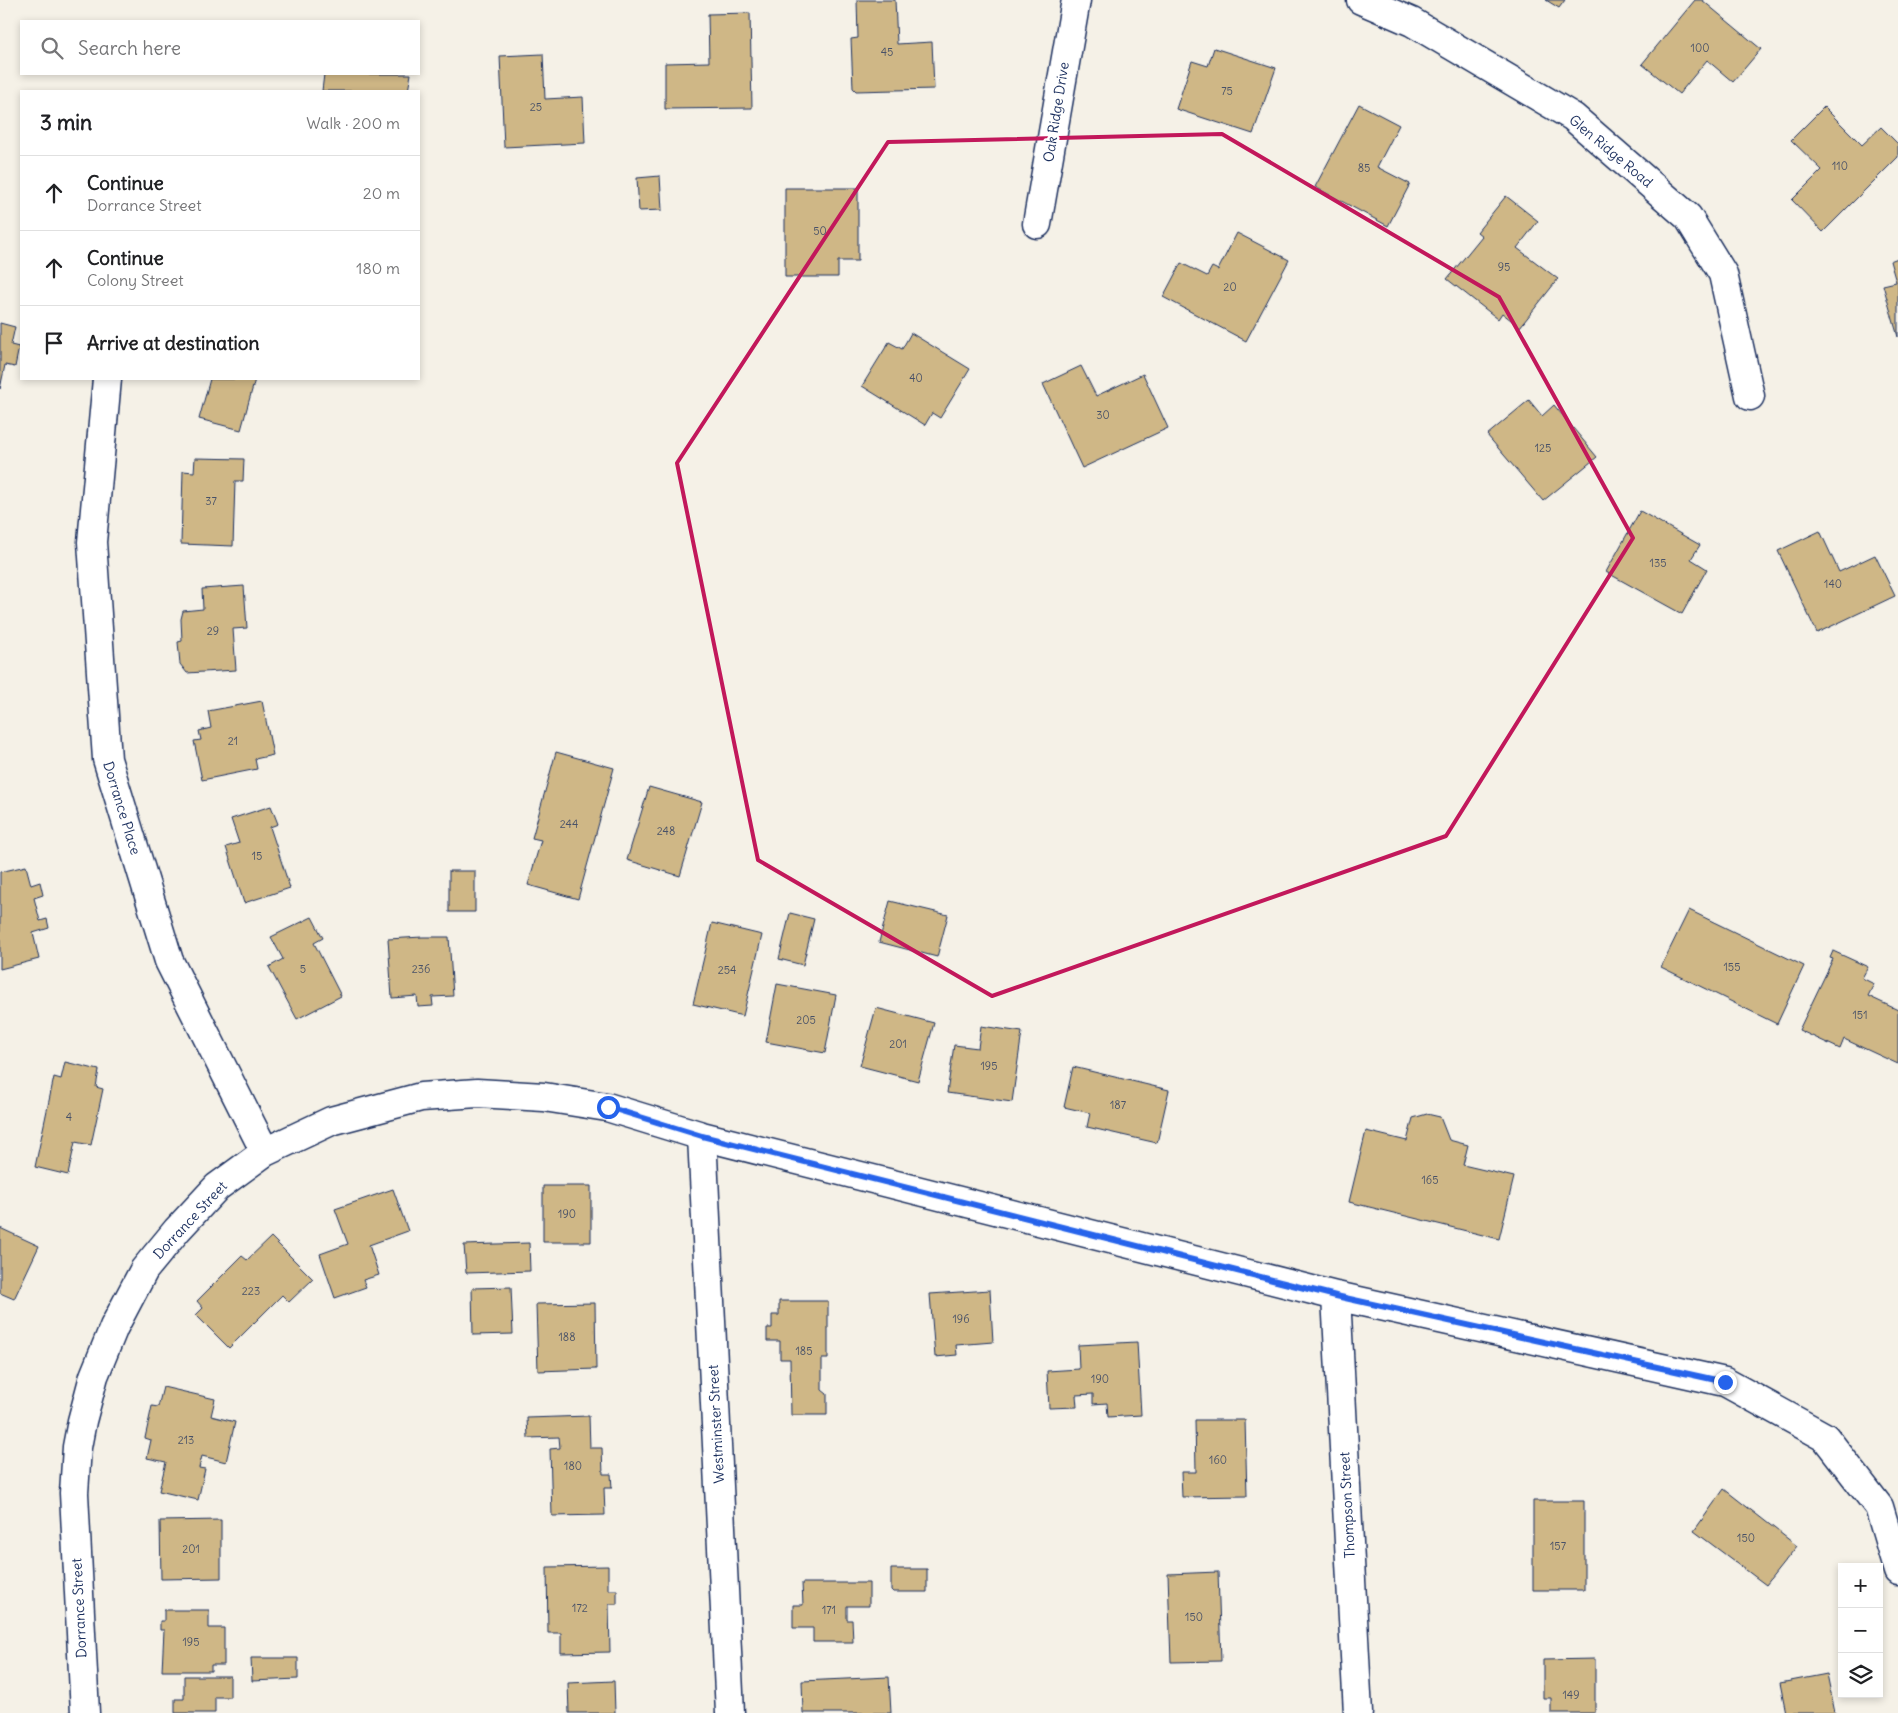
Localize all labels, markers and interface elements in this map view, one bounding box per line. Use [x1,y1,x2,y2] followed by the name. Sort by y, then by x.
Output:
[20,20,420,75] search box
[38,34,66,62] icon: search
[78,36,181,60] text: Search here
[1691,41,1709,55] house number: 100
[881,45,893,59] house number: 45
[1039,61,1073,163] street label: Oak Ridge Drive
[1221,84,1233,98] house number: 75
[530,100,542,114] house number: 25
[40,109,92,136] text: 3 min
[1565,111,1657,191] street label: Glen Ridge Road
[306,113,400,133] text: Walk · 200 m
[1832,159,1848,173] house number: 110
[1358,161,1370,175] house number: 85
[87,171,164,195] text: Continue
[40,179,68,207] icon: ahead
[363,183,400,203] text: 20 m
[87,195,202,215] text: Dorrance Street
[813,224,827,238] house number: 50
[87,246,164,270] text: Continue
[40,254,68,282] icon: ahead
[356,258,400,278] text: 180 m
[1498,260,1510,274] house number: 95
[87,270,184,290] text: Colony Street
[1223,280,1237,294] house number: 20
[40,329,68,357] icon: arrive
[87,331,260,355] text: Arrive at destination
[909,371,923,385] house number: 40
[1096,408,1110,422] house number: 30
[1535,441,1551,455] house number: 125
[205,494,217,508] house number: 37
[1650,556,1666,570] house number: 135
[1824,577,1842,591] house number: 140
[207,624,219,638] house number: 29
[228,734,238,748] house number: 21
[99,759,145,857] street label: Dorrance Place
[560,817,578,831] house number: 244
[657,824,675,838] house number: 248
[252,849,262,863] house number: 15
[1723,960,1741,974] house number: 155
[300,962,306,976] house number: 5
[412,962,430,976] house number: 236
[718,963,736,977] house number: 254
[1852,1008,1868,1022] house number: 151
[796,1013,816,1027] house number: 205
[889,1037,907,1051] house number: 201
[980,1059,998,1073] house number: 195
[597,1096,620,1119] route start
[1110,1098,1127,1112] house number: 187
[66,1110,72,1124] house number: 4
[1421,1173,1439,1187] house number: 165
[149,1177,231,1263] street label: Dorrance Street
[558,1207,576,1221] house number: 190
[242,1284,260,1298] house number: 223
[952,1312,970,1326] house number: 196
[558,1330,576,1344] house number: 188
[795,1344,813,1358] house number: 185
[704,1364,728,1484] street label: Westminster Street
[1714,1371,1737,1394] route end
[1091,1372,1109,1386] house number: 190
[178,1433,194,1447] house number: 213
[1335,1451,1359,1559] street label: Thompson Street
[1209,1453,1227,1467] house number: 160
[564,1459,582,1473] house number: 180
[1737,1531,1755,1545] house number: 150
[1550,1539,1567,1553] house number: 157
[182,1542,200,1556] house number: 201
[67,1557,91,1659] street label: Dorrance Street
[1838,1563,1883,1698] map controls
[1838,1563,1883,1608] button: +
[572,1601,588,1615] house number: 172
[822,1603,836,1617] house number: 171
[1838,1608,1883,1653] button: −
[1185,1610,1203,1624] house number: 150
[182,1635,200,1649] house number: 195
[1838,1653,1883,1698] button: layers
[1562,1688,1580,1702] house number: 149

